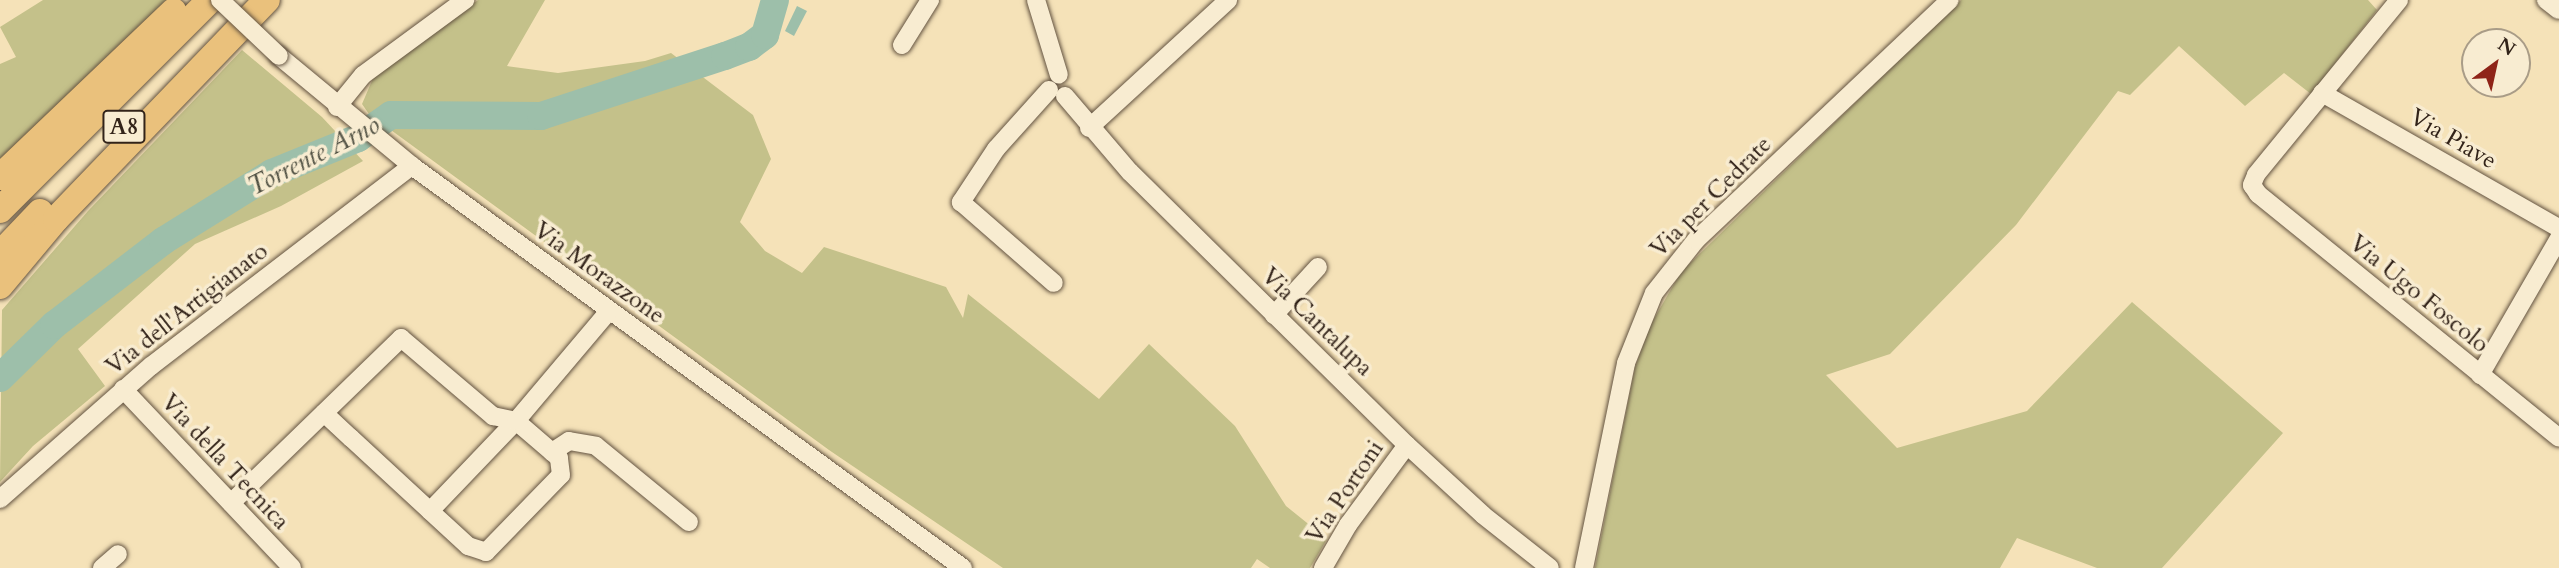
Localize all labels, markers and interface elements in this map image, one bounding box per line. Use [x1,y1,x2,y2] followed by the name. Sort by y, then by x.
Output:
[2461,28,2531,98] north arrow
[2492,32,2520,62] text: N
[2404,103,2502,175] street label: Via Piave
[101,108,147,146] road number: A8
[243,109,385,203] water label: Torrente Arno
[1644,130,1778,264] street label: Via per Cedrate
[528,216,670,330] street label: Via Morazzone
[2343,229,2495,359] street label: Via Ugo Foscolo
[100,237,274,381] street label: Via dell'Artigianato
[1255,262,1379,382] street label: Via Cantalupa
[155,388,295,536] street label: Via della Tecnica
[1300,435,1390,549] street label: Via Portoni

